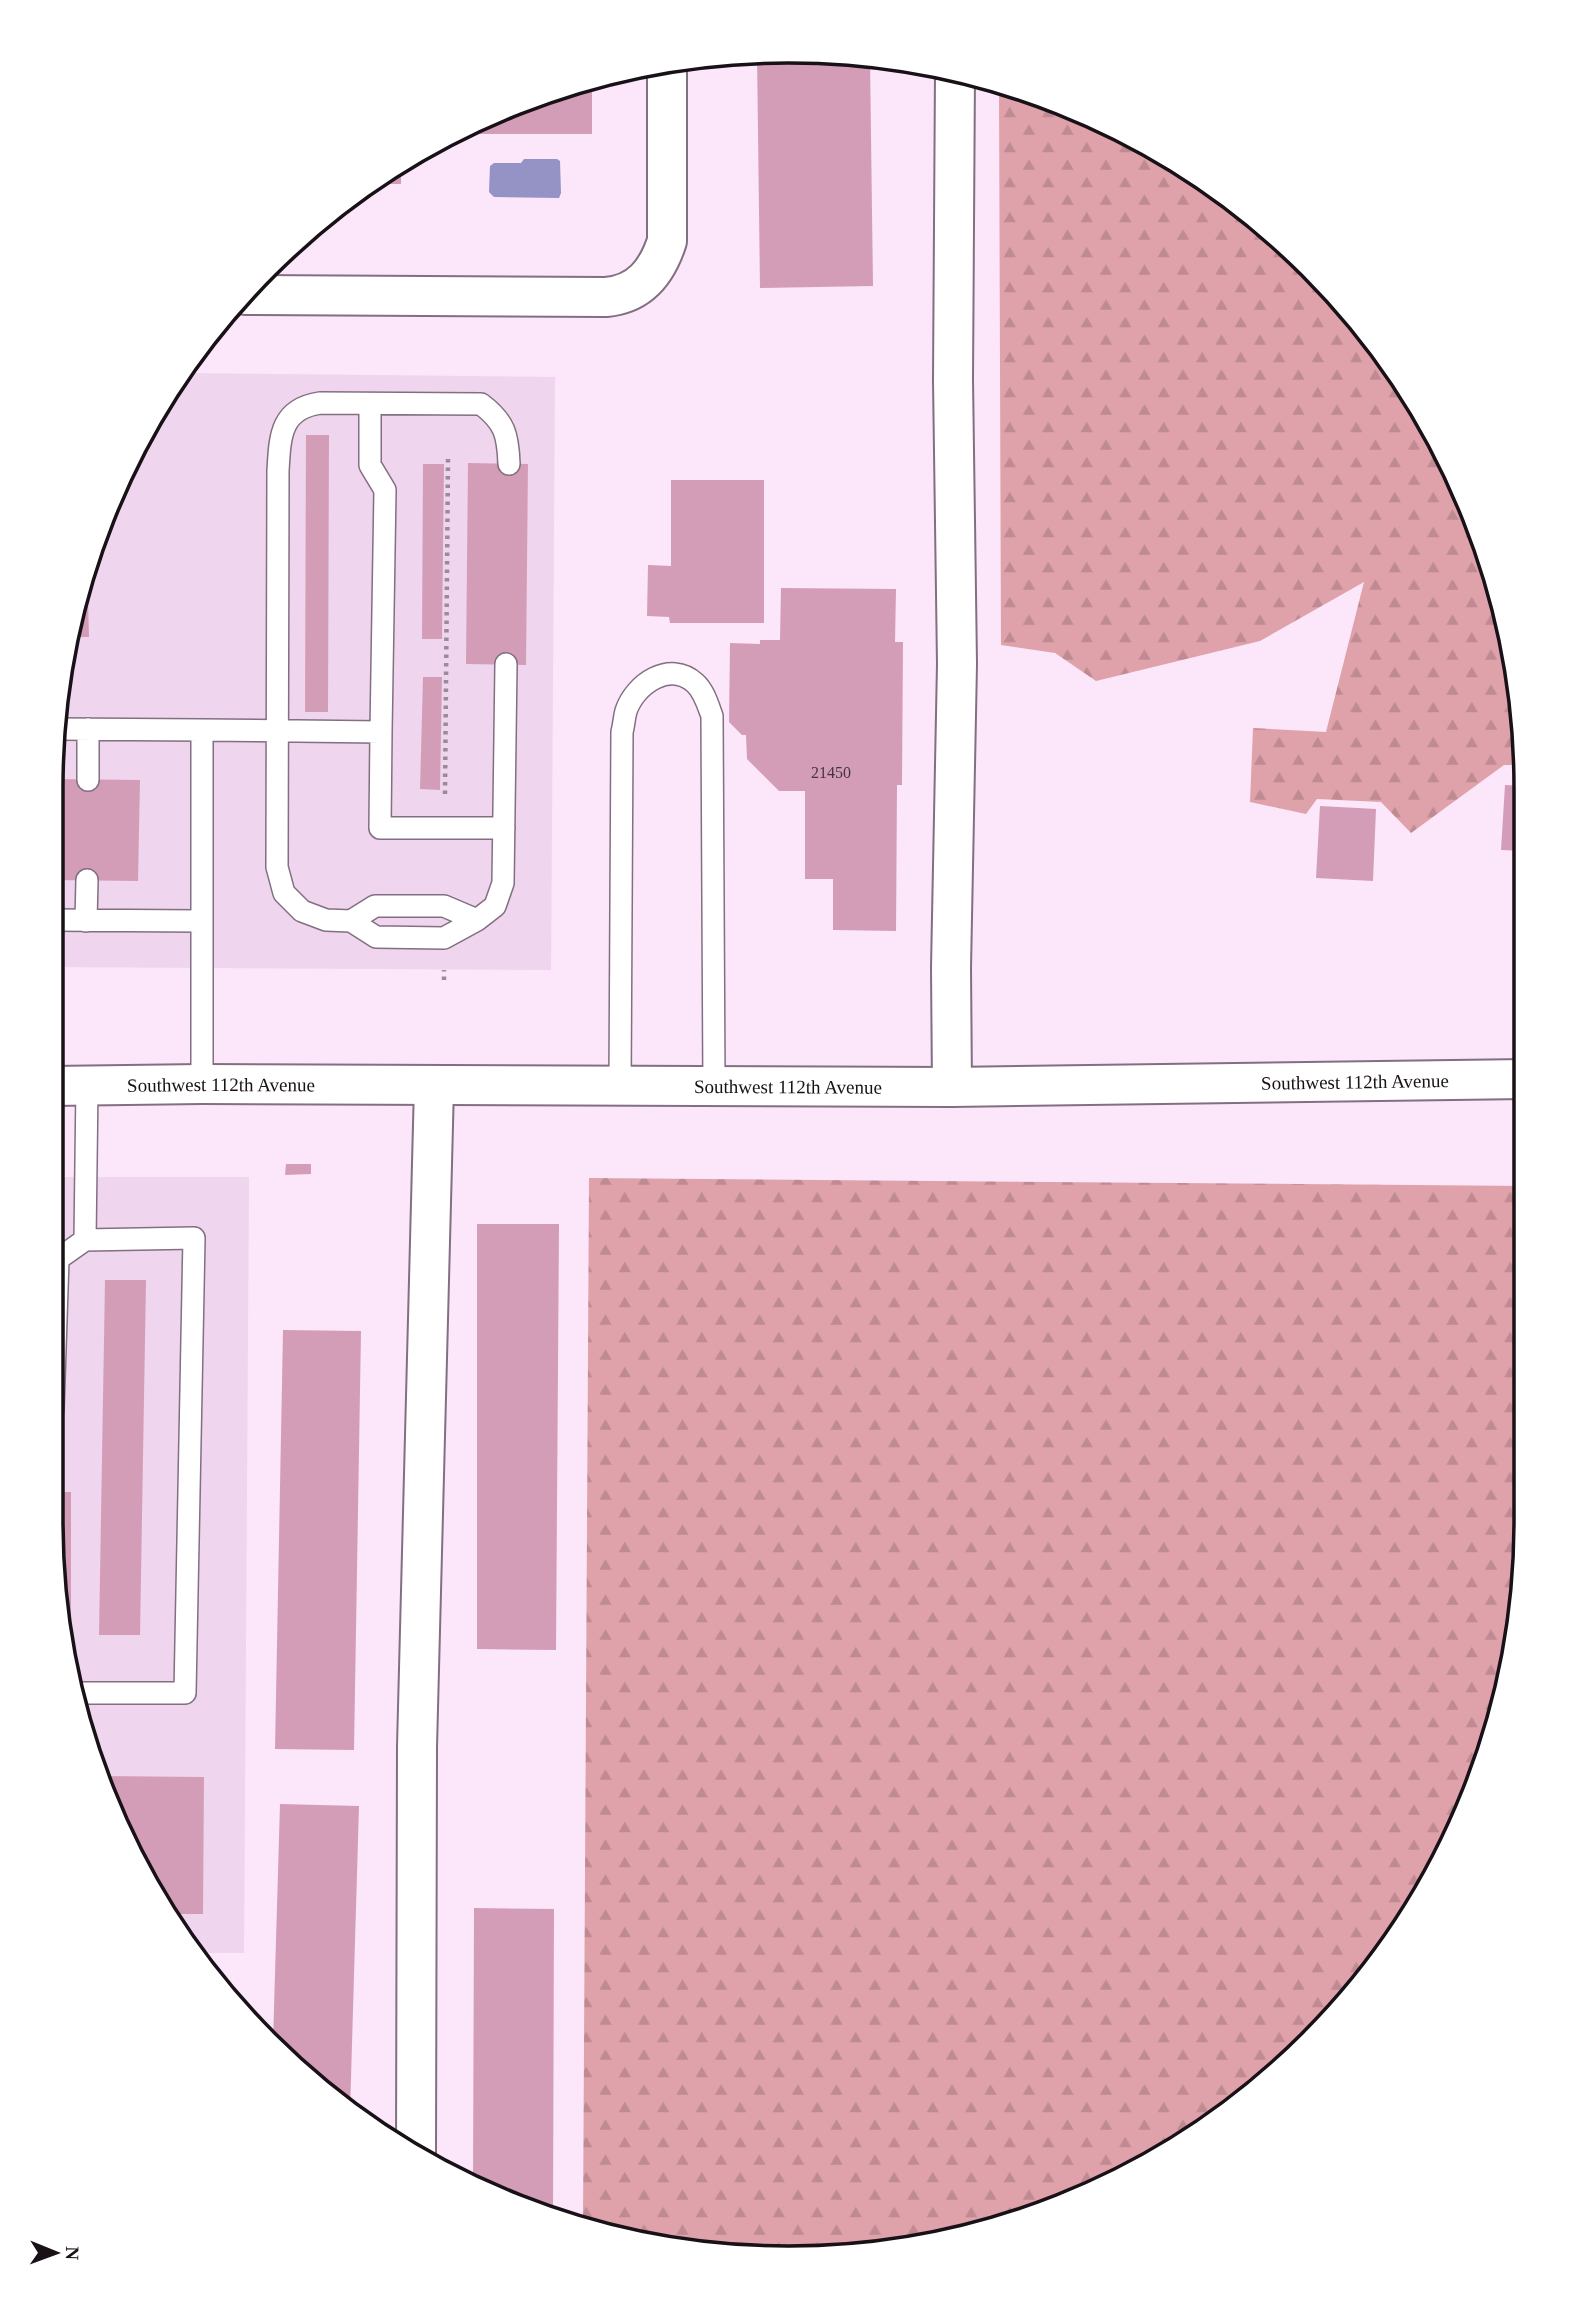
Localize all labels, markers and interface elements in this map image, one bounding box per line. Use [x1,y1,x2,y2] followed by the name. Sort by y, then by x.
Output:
[811,764,851,781] house number: 21450
[1261,1070,1449,1093] street label: Southwest 112th Avenue
[127,1073,315,1095] street label: Southwest 112th Avenue
[694,1075,882,1097] street label: Southwest 112th Avenue
[21,2218,91,2288] north arrow
[62,2246,83,2261] text: N

